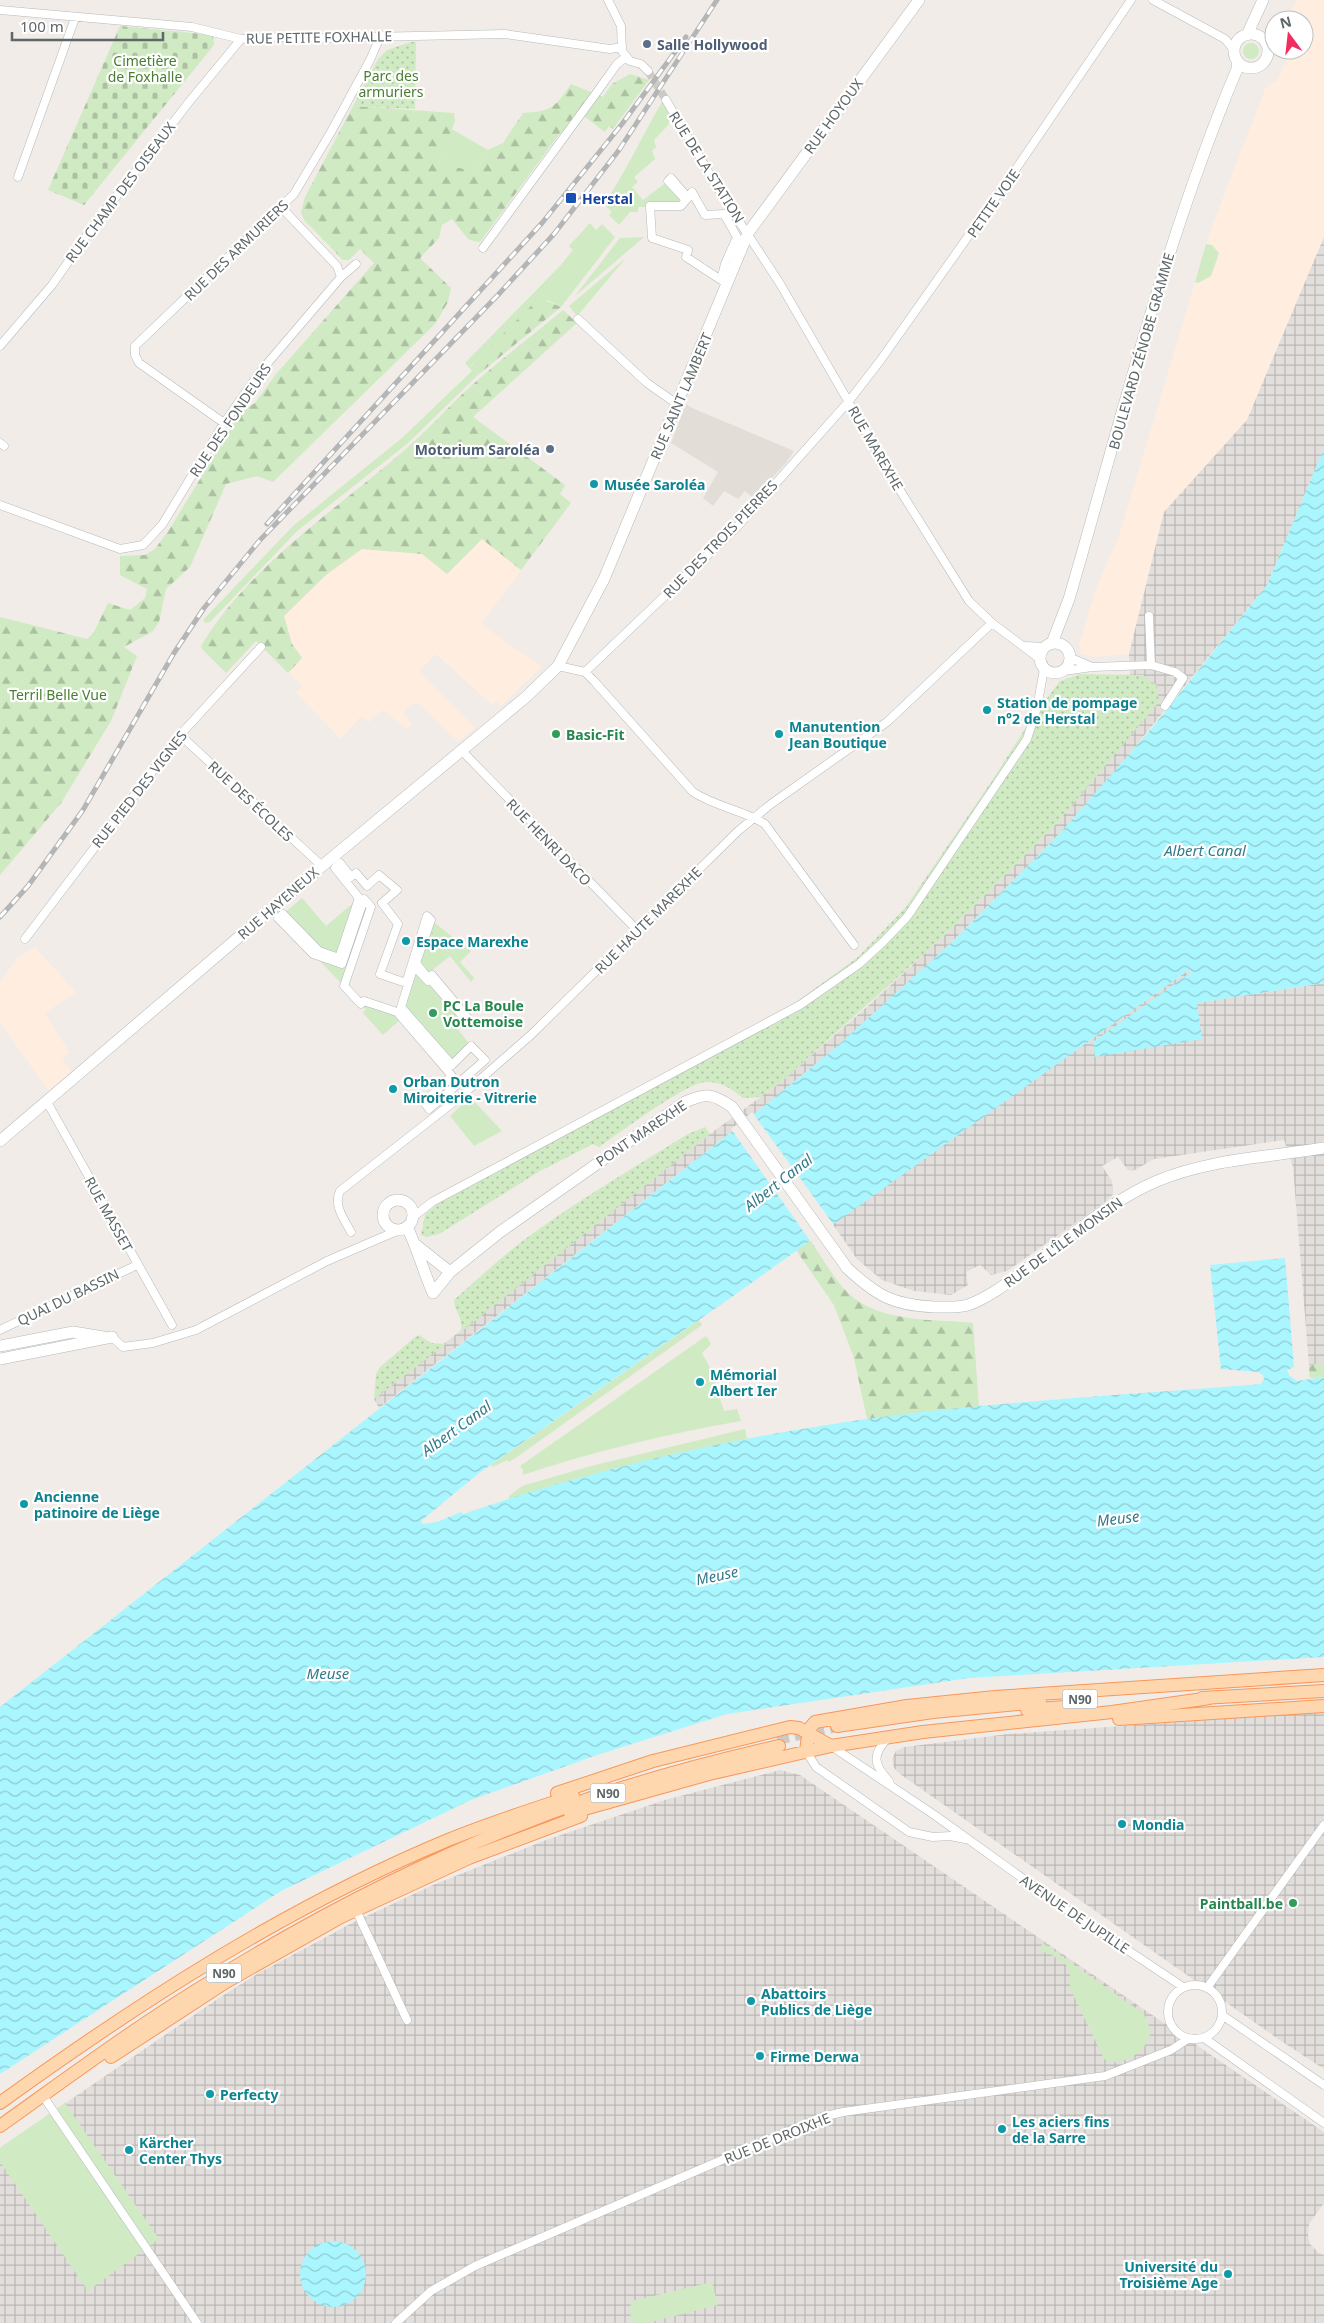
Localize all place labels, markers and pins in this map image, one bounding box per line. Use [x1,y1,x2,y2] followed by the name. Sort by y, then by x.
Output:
[657,35,768,54] place label: Salle Hollywood
[641,38,653,50] marker: Salle Hollywood
[582,189,633,208] place label: Herstal
[564,191,578,205] marker: Herstal
[415,440,540,459] place label: Motorium Saroléa
[544,443,556,455] marker: Motorium Saroléa
[604,475,705,494] place label: Musée Saroléa
[588,478,600,490] marker: Musée Saroléa
[997,693,1137,728] place label: Station de pompage n°2 de Herstal
[981,704,993,716] marker: Station de pompage n°2 de Herstal
[787,717,887,752] place label: Manutention Jean Boutique
[566,725,625,744] place label: Basic-Fit
[550,728,562,740] marker: Basic-Fit
[773,728,785,740] marker: Manutention Jean Boutique
[416,932,529,951] place label: Espace Marexhe
[400,935,412,947] marker: Espace Marexhe
[443,996,524,1031] place label: PC La Boule Vottemoise
[427,1007,439,1019] marker: PC La Boule Vottemoise
[403,1072,537,1107] place label: Orban Dutron Miroiterie - Vitrerie
[387,1083,399,1095] marker: Orban Dutron Miroiterie - Vitrerie
[710,1365,778,1400] place label: Mémorial Albert Ier
[694,1376,706,1388] marker: Mémorial Albert Ier
[34,1487,160,1522] place label: Ancienne patinoire de Liège
[18,1498,30,1510] marker: Ancienne patinoire de Liège
[1132,1815,1184,1834] place label: Mondia
[1116,1818,1128,1830] marker: Mondia
[1200,1894,1283,1913] place label: Paintball.be
[1287,1897,1299,1909] marker: Paintball.be
[761,1984,872,2019] place label: Abattoirs Publics de Liège
[745,1995,757,2007] marker: Abattoirs Publics de Liège
[770,2047,859,2066] place label: Firme Derwa
[754,2050,766,2062] marker: Firme Derwa
[220,2085,278,2104] place label: Perfecty
[204,2088,216,2100] marker: Perfecty
[1012,2112,1110,2147] place label: Les aciers fins de la Sarre
[996,2123,1008,2135] marker: Les aciers fins de la Sarre
[139,2133,222,2168] place label: Kärcher Center Thys
[123,2144,135,2156] marker: Kärcher Center Thys
[1120,2257,1218,2292] place label: Université du Troisième Age
[1222,2268,1234,2280] marker: Université du Troisième Age

